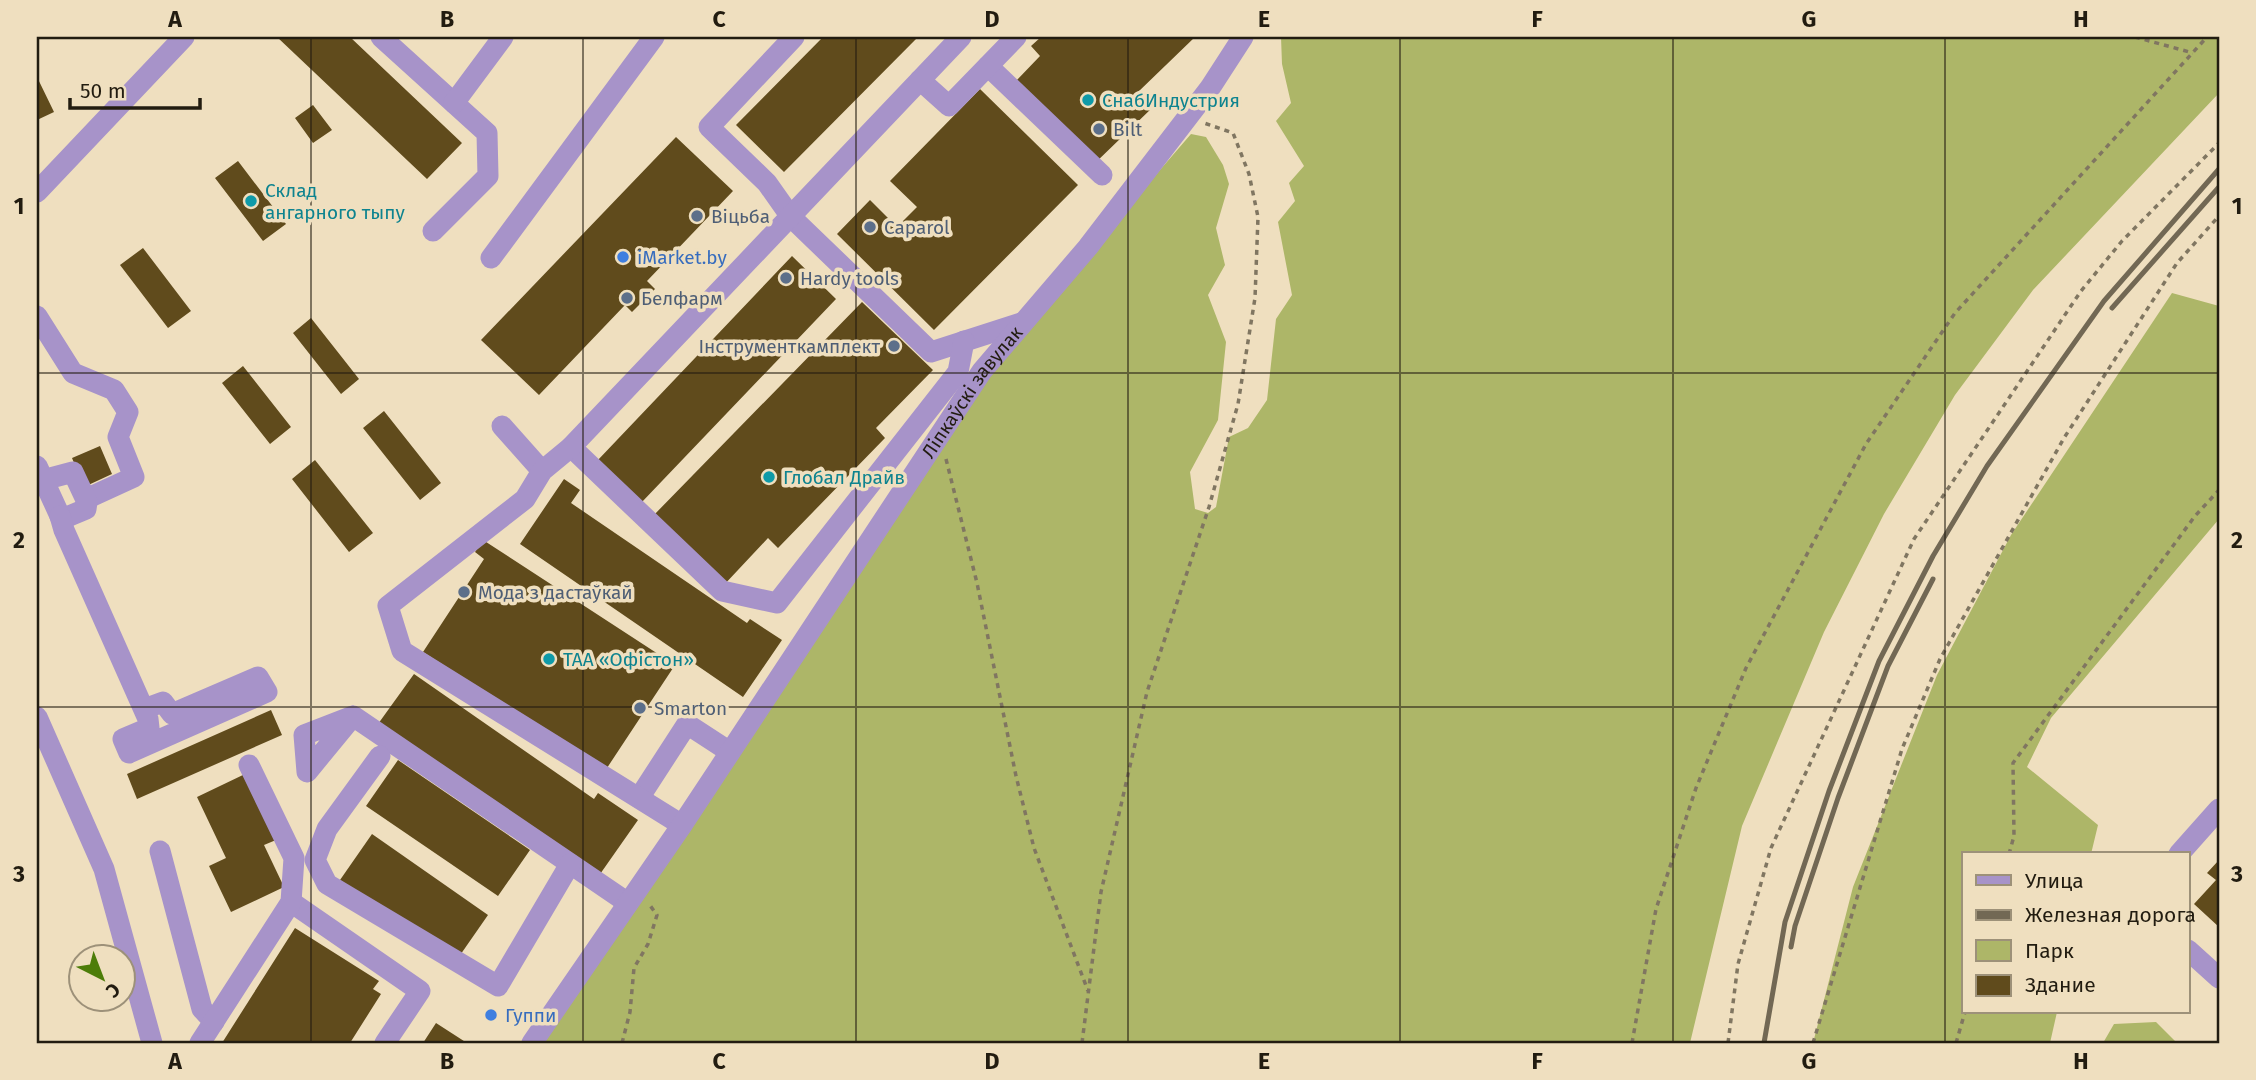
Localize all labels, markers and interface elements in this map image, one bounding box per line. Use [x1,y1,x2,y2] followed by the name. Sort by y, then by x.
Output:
[167,5,182,33] text: A
[440,5,454,33] text: B
[712,5,726,33] text: C
[985,5,1000,33] text: D
[1258,5,1270,33] text: E
[1531,5,1543,33] text: F
[1802,5,1816,33] text: G
[2073,5,2089,33] text: H
[70,66,200,110] scale bar
[80,78,126,104] text: 50 m
[1102,89,1240,112] place label: СнабИндустрия
[1080,92,1096,108] marker: СнабИндустрия
[1113,118,1142,141] place label: Bilt
[1091,121,1107,137] marker: Bilt
[265,179,406,224] place label: Склад ангарного тыпу
[14,192,24,220] text: 1
[2232,192,2242,220] text: 1
[243,193,259,209] marker: Склад ангарного тыпу
[711,205,770,228] place label: Віцьба
[689,208,705,224] marker: Віцьба
[884,216,950,239] place label: Caparol
[862,219,878,235] marker: Caparol
[637,246,727,269] place label: iMarket.by
[615,249,631,265] marker: iMarket.by
[800,267,899,290] place label: Hardy tools
[778,270,794,286] marker: Hardy tools
[641,287,723,310] place label: Белфарм
[619,290,635,306] marker: Белфарм
[916,321,1027,462] street label: Ліпкаўскі завулак
[698,335,880,358] place label: Інструменткамплект
[886,338,902,354] marker: Інструменткамплект
[783,466,905,489] place label: Глобал Драйв
[761,469,777,485] marker: Глобал Драйв
[13,526,25,554] text: 2
[2231,526,2243,554] text: 2
[478,581,633,604] place label: Мода з дастаўкай
[456,584,472,600] marker: Мода з дастаўкай
[563,648,694,671] place label: ТАА «Офістон»
[541,651,557,667] marker: ТАА «Офістон»
[654,697,727,720] place label: Smarton
[632,700,648,716] marker: Smarton
[1962,852,2190,1014] legend
[12,860,25,888] text: 3
[2230,860,2243,888] text: 3
[2025,868,2084,894] text: Улица
[2025,902,2196,928] text: Железная дорога
[2025,938,2074,964] text: Парк
[66,944,136,1014] north arrow
[2025,972,2096,998] text: Здание
[101,978,125,1003] text: С
[505,1004,556,1027] place label: Гуппи
[483,1007,499,1023] marker: Гуппи
[167,1047,182,1075] text: A
[440,1047,454,1075] text: B
[712,1047,726,1075] text: C
[985,1047,1000,1075] text: D
[1258,1047,1270,1075] text: E
[1531,1047,1543,1075] text: F
[1802,1047,1816,1075] text: G
[2073,1047,2089,1075] text: H

